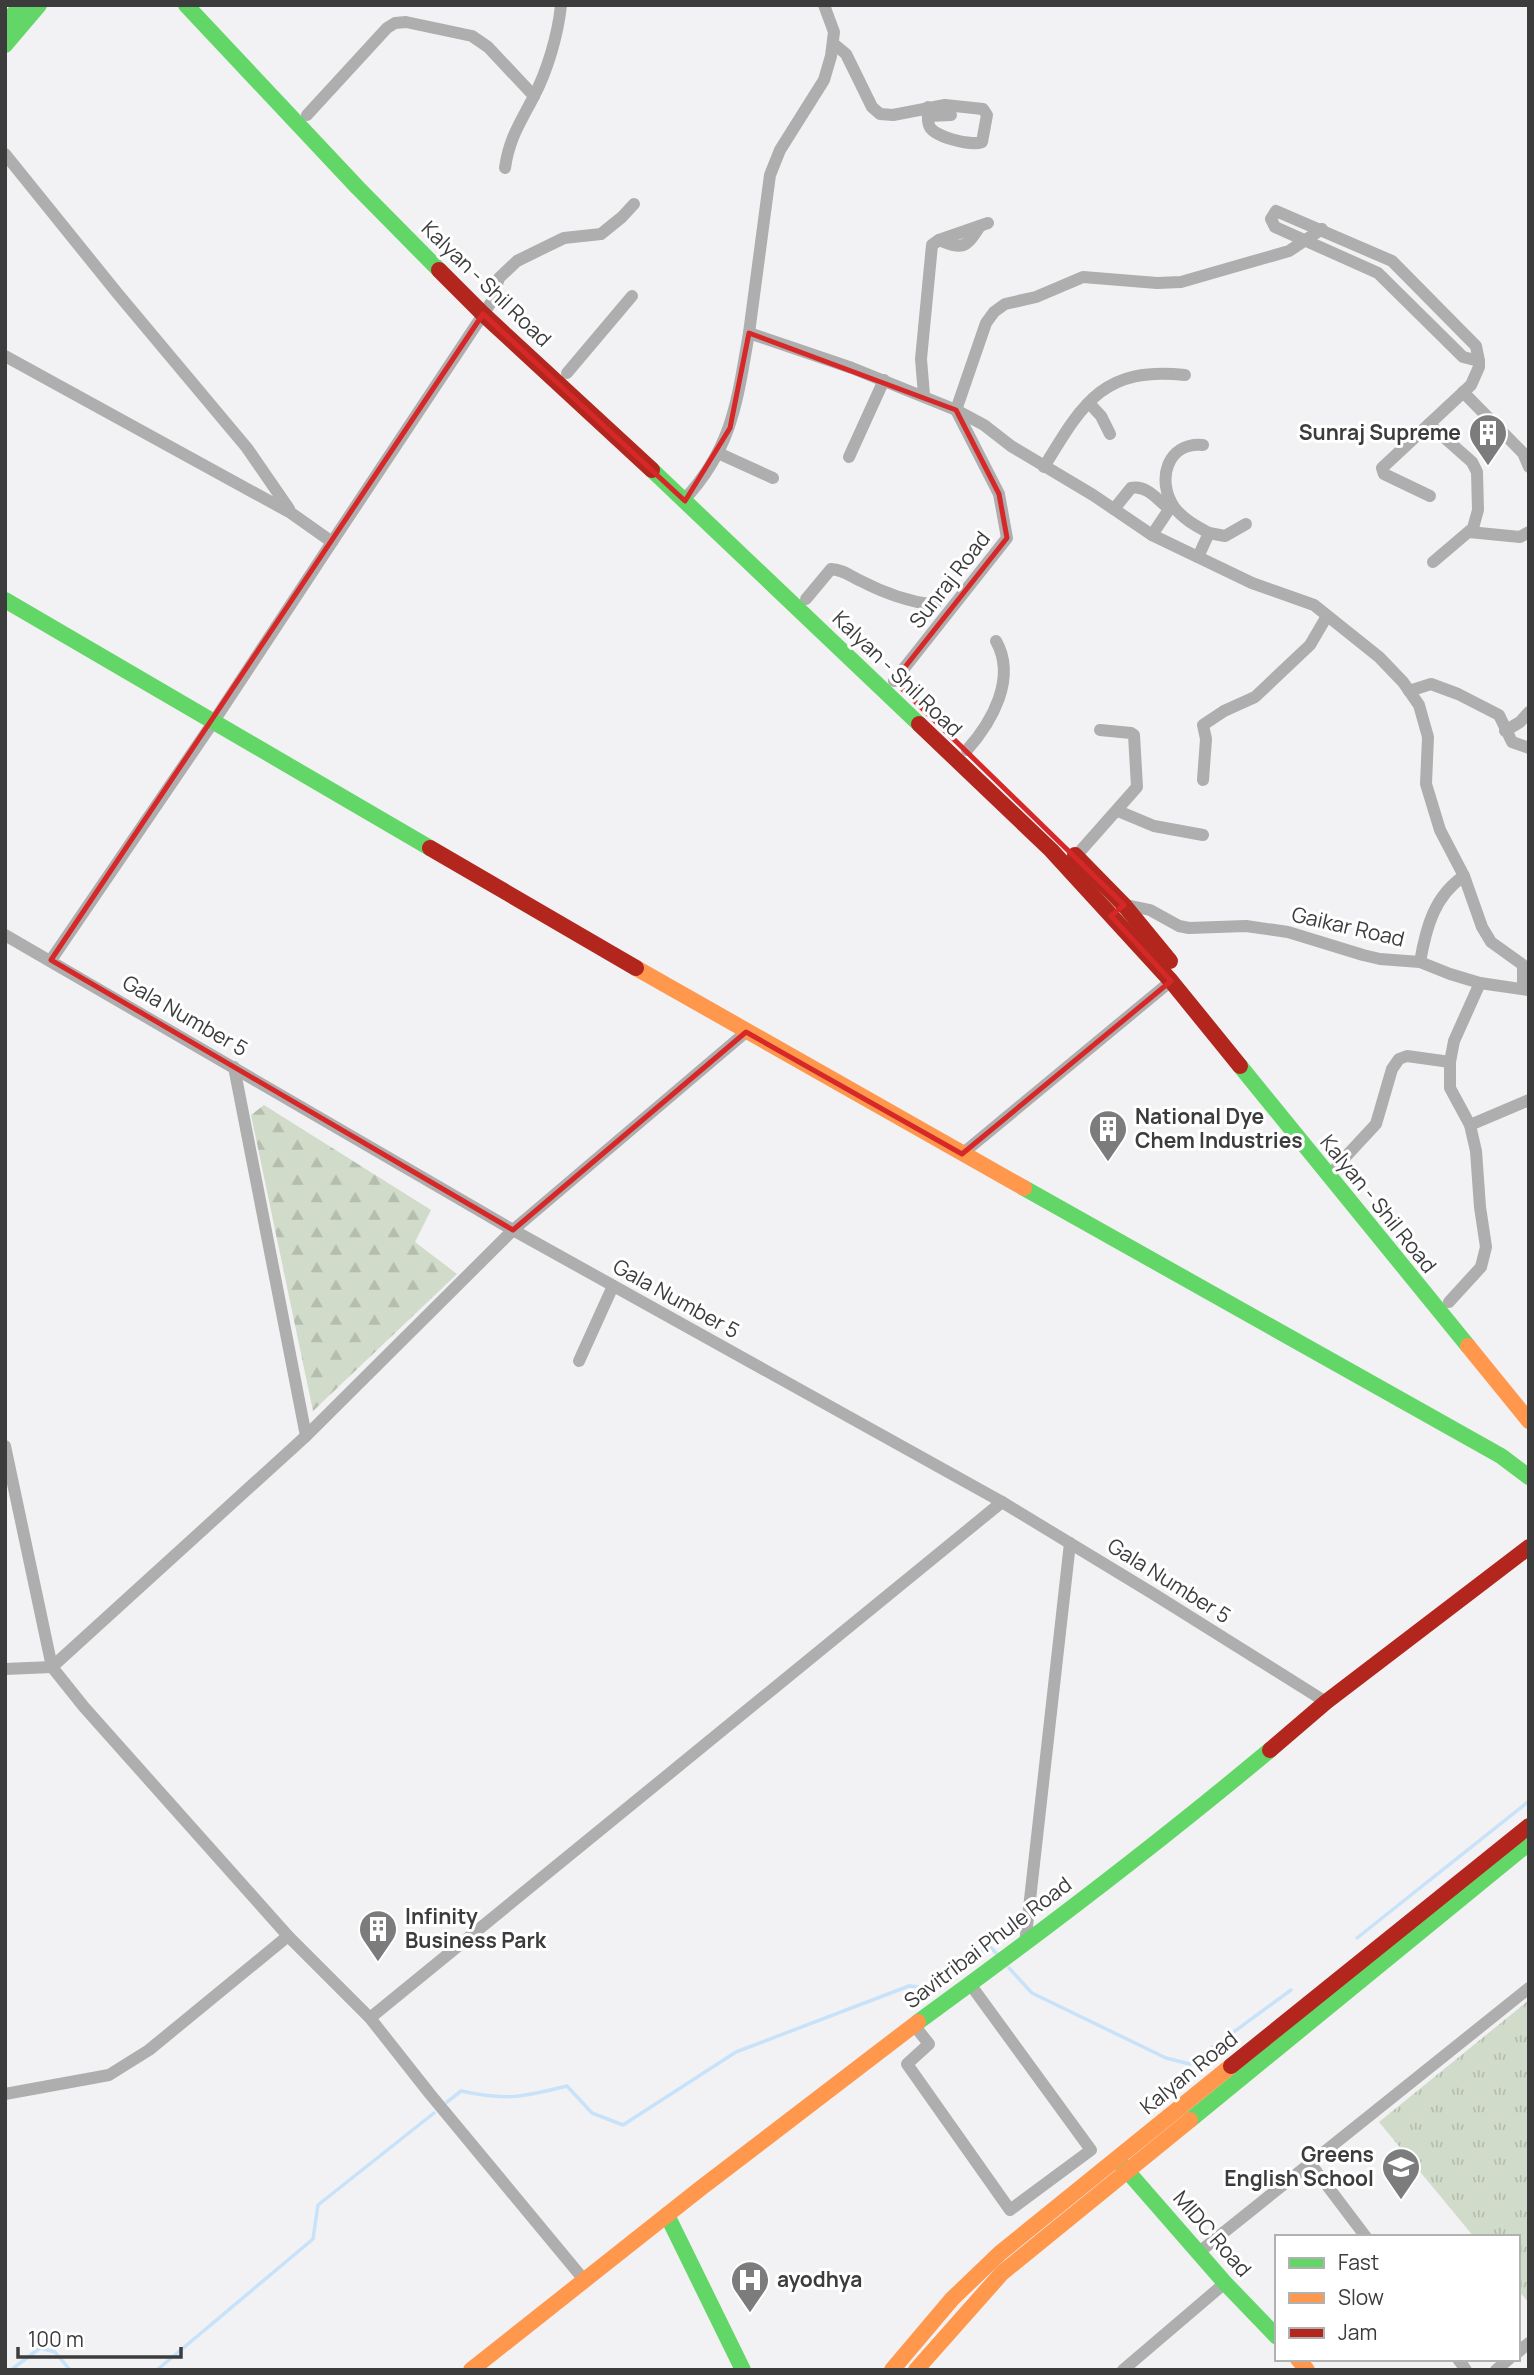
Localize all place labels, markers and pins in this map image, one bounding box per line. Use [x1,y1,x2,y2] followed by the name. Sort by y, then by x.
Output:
[1467,412,1509,467] building icon: Sunraj Supreme
[1299,418,1461,446] place label: Sunraj Supreme
[1135,1102,1303,1154] place label: National Dye Chem Industries
[1087,1108,1129,1163] building icon: National Dye Chem Industries
[405,1902,547,1954] place label: Infinity Business Park
[357,1908,399,1963] building icon: Infinity Business Park
[1224,2140,1374,2192] place label: Greens English School
[1380,2146,1422,2201] school or university icon: Greens English School
[729,2259,771,2314] hospital icon: ayodhya
[777,2265,862,2293] place label: ayodhya

